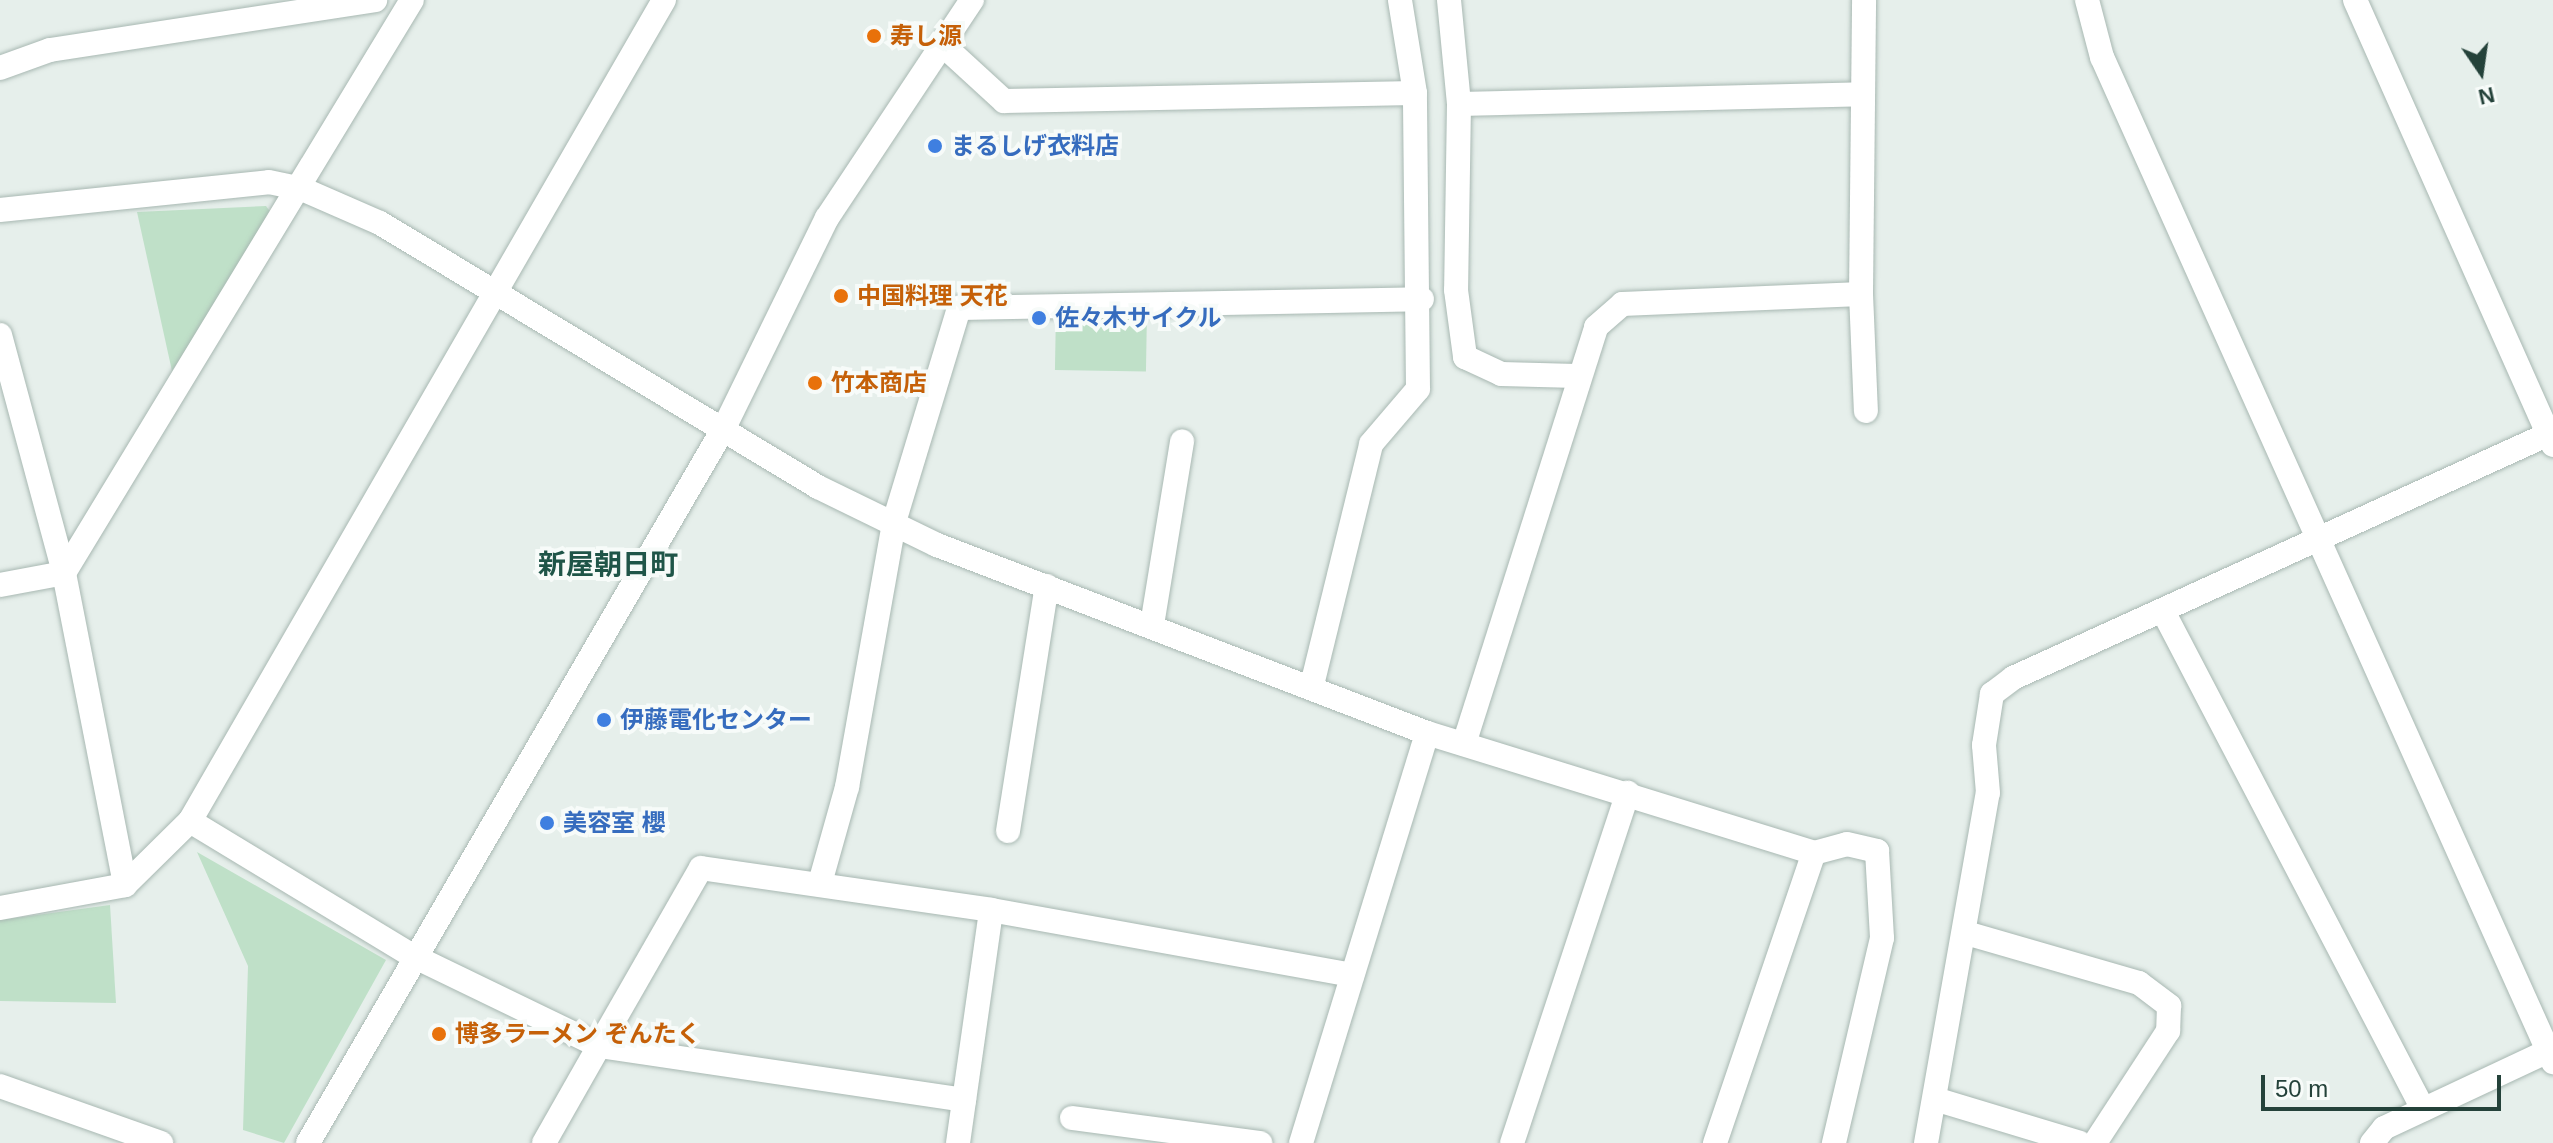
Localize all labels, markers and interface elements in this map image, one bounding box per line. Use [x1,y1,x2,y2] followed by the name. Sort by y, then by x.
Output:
[890,22,962,50] place label: 寿し源
[865,27,883,45] marker: 寿し源
[2441,32,2521,112] north arrow
[2476,82,2497,110] text: N
[951,132,1119,160] place label: まるしげ衣料店
[926,137,944,155] marker: まるしげ衣料店
[857,282,1008,310] place label: 中国料理 天花
[832,287,850,305] marker: 中国料理 天花
[1055,304,1223,332] place label: 佐々木サイクル
[1030,309,1048,327] marker: 佐々木サイクル
[831,369,927,397] place label: 竹本商店
[806,374,824,392] marker: 竹本商店
[538,548,678,582] district label: 新屋朝日町
[620,706,812,734] place label: 伊藤電化センター
[595,711,613,729] marker: 伊藤電化センター
[563,809,666,837] place label: 美容室 櫻
[538,814,556,832] marker: 美容室 櫻
[455,1020,702,1048] place label: 博多ラーメン ぞんたく
[430,1025,448,1043] marker: 博多ラーメン ぞんたく
[2265,1059,2505,1109] scale bar
[2275,1075,2328,1102] text: 50 m

